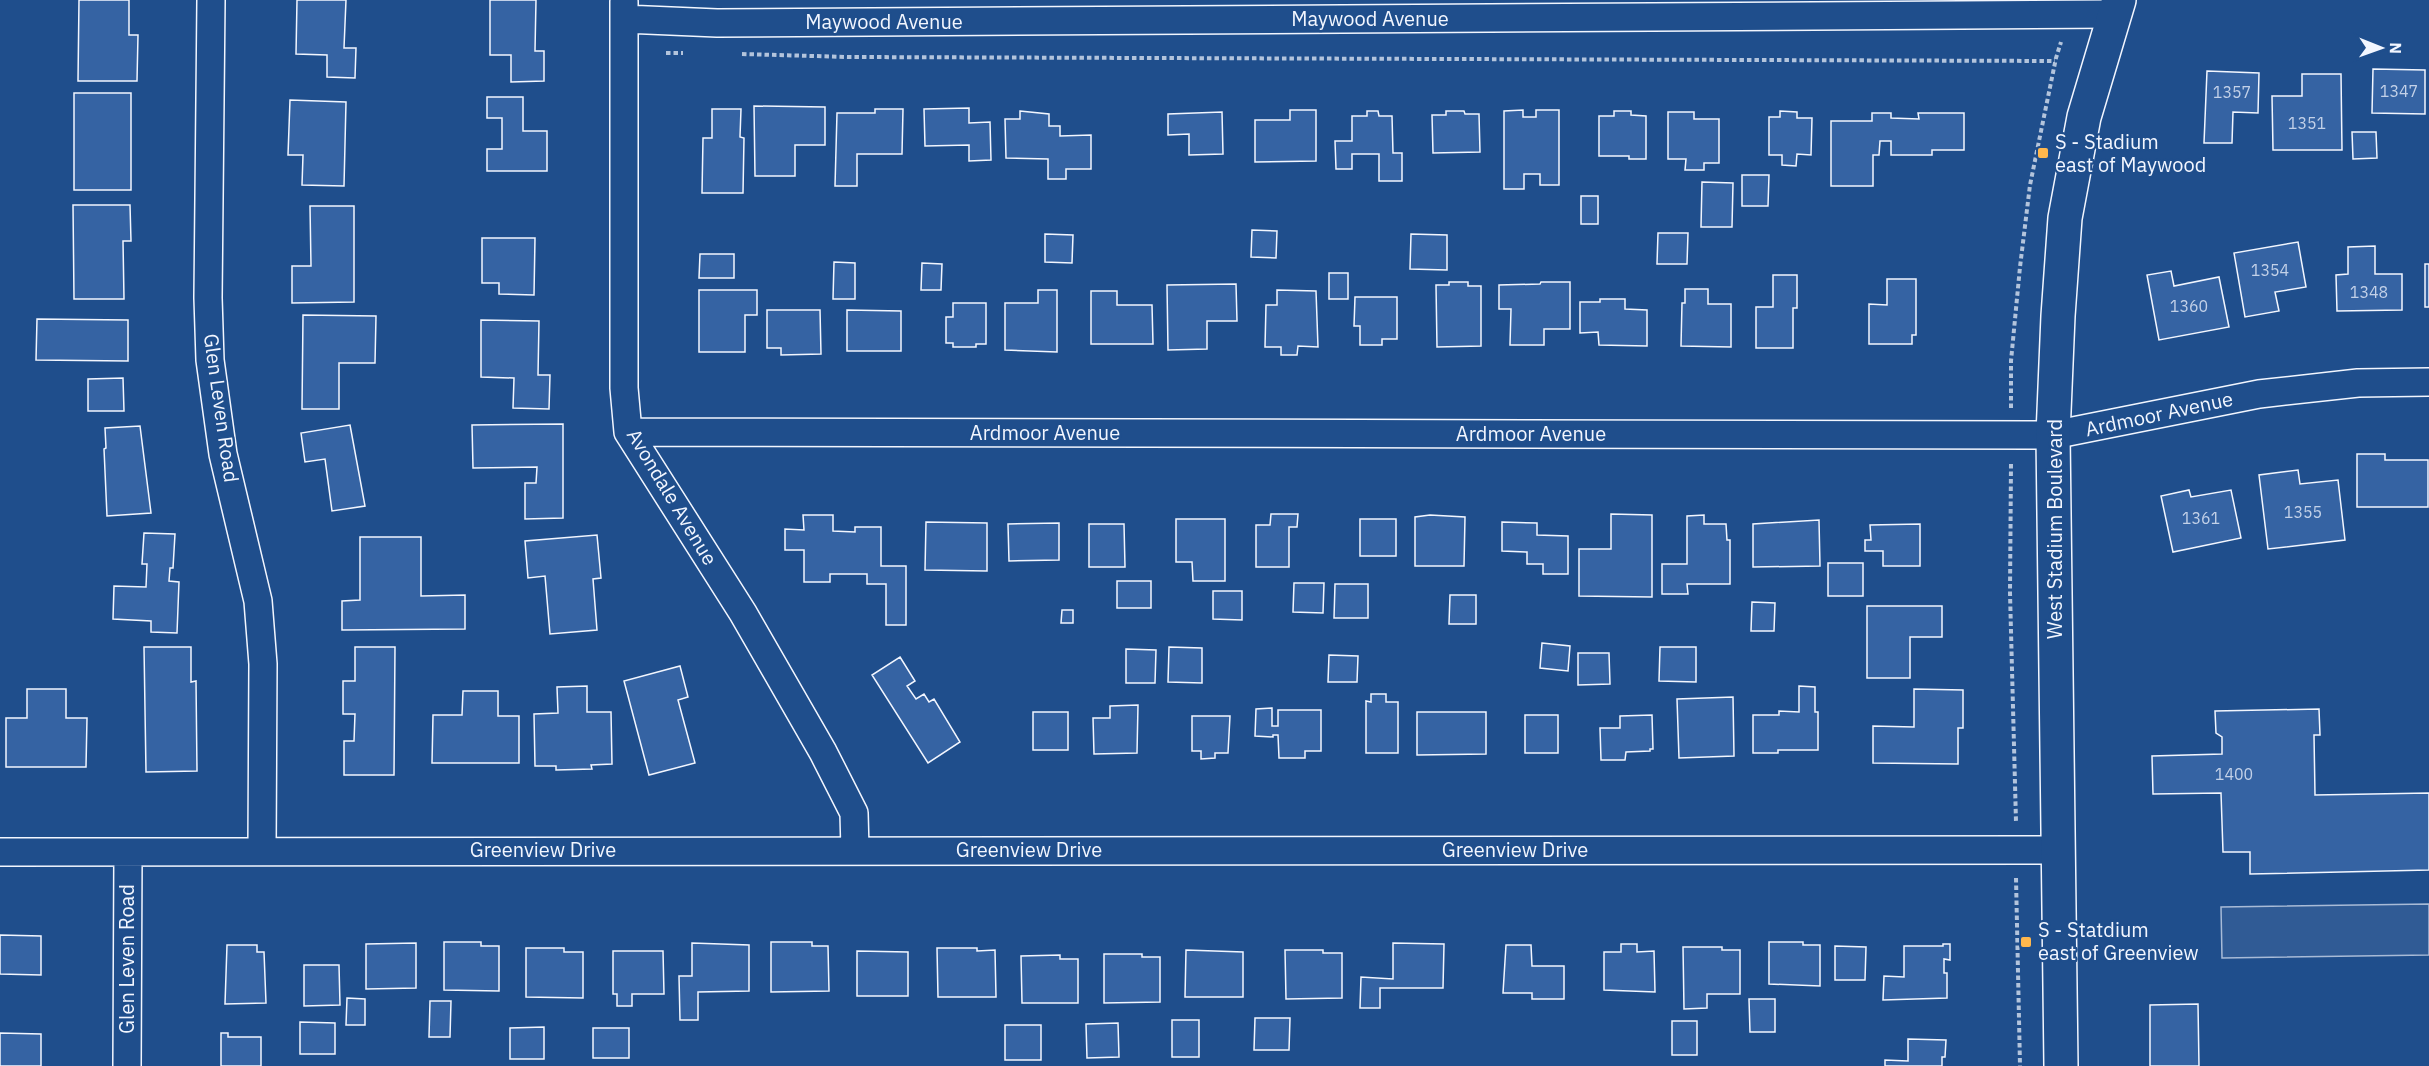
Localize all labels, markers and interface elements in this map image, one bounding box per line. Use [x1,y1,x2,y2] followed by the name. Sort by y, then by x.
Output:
[1291,5,1449,32] street label: Maywood Avenue
[805,8,963,35] street label: Maywood Avenue
[2351,18,2411,78] north arrow
[2386,42,2406,54] text: N
[2380,81,2418,101] house number: 1347
[2213,82,2251,102] house number: 1357
[2288,113,2326,133] house number: 1351
[2055,128,2206,178] place label: S - Stadium east of Maywood
[2036,146,2050,160] marker: S - Stadium east of Maywood
[2251,260,2289,280] house number: 1354
[2350,282,2388,302] house number: 1348
[2170,296,2208,316] house number: 1360
[198,332,245,484] street label: Glen Leven Road
[2083,385,2235,442] street label: Ardmoor Avenue
[970,419,1120,446] street label: Ardmoor Avenue
[2041,419,2068,639] street label: West Stadium Boulevard
[1456,420,1606,447] street label: Ardmoor Avenue
[621,423,724,570] street label: Avondale Avenue
[2284,502,2322,522] house number: 1355
[2182,508,2220,528] house number: 1361
[2215,764,2253,784] house number: 1400
[470,836,616,863] street label: Greenview Drive
[956,836,1102,863] street label: Greenview Drive
[1442,836,1588,863] street label: Greenview Drive
[113,884,140,1034] street label: Glen Leven Road
[2038,916,2199,966] place label: S - Statdium east of Greenview
[2019,935,2033,949] marker: S - Statdium east of Greenview

